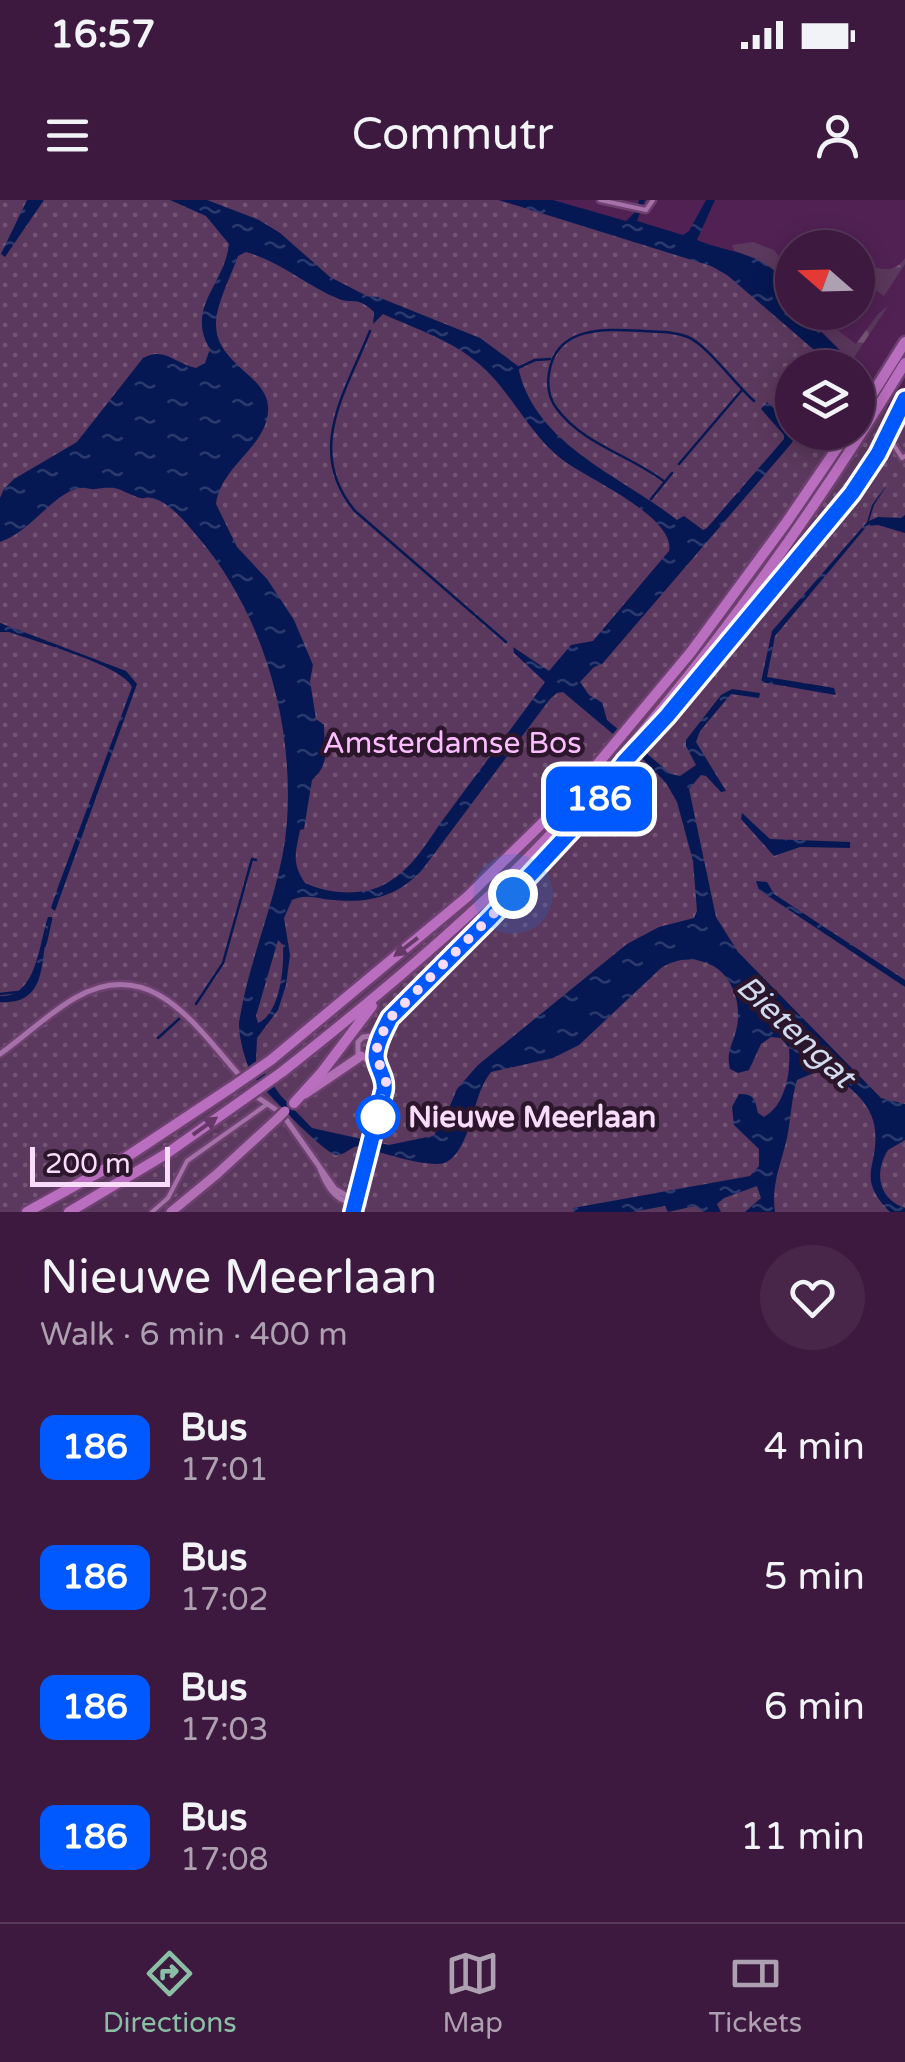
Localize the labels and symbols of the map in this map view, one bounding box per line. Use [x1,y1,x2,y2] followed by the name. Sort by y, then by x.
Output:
[775,230,875,330] north arrow
[322,725,582,762] park label: Amsterdamse Bos
[542,766,656,832] line badge: 186
[488,869,538,919] your location
[393,936,419,957] one-way arrow
[728,967,865,1099] water label: Bietengat
[357,1096,399,1138] marker: Nieuwe Meerlaan
[408,1099,656,1136] place label: Nieuwe Meerlaan
[192,1117,218,1137] one-way arrow
[30,1142,170,1186] scale bar

